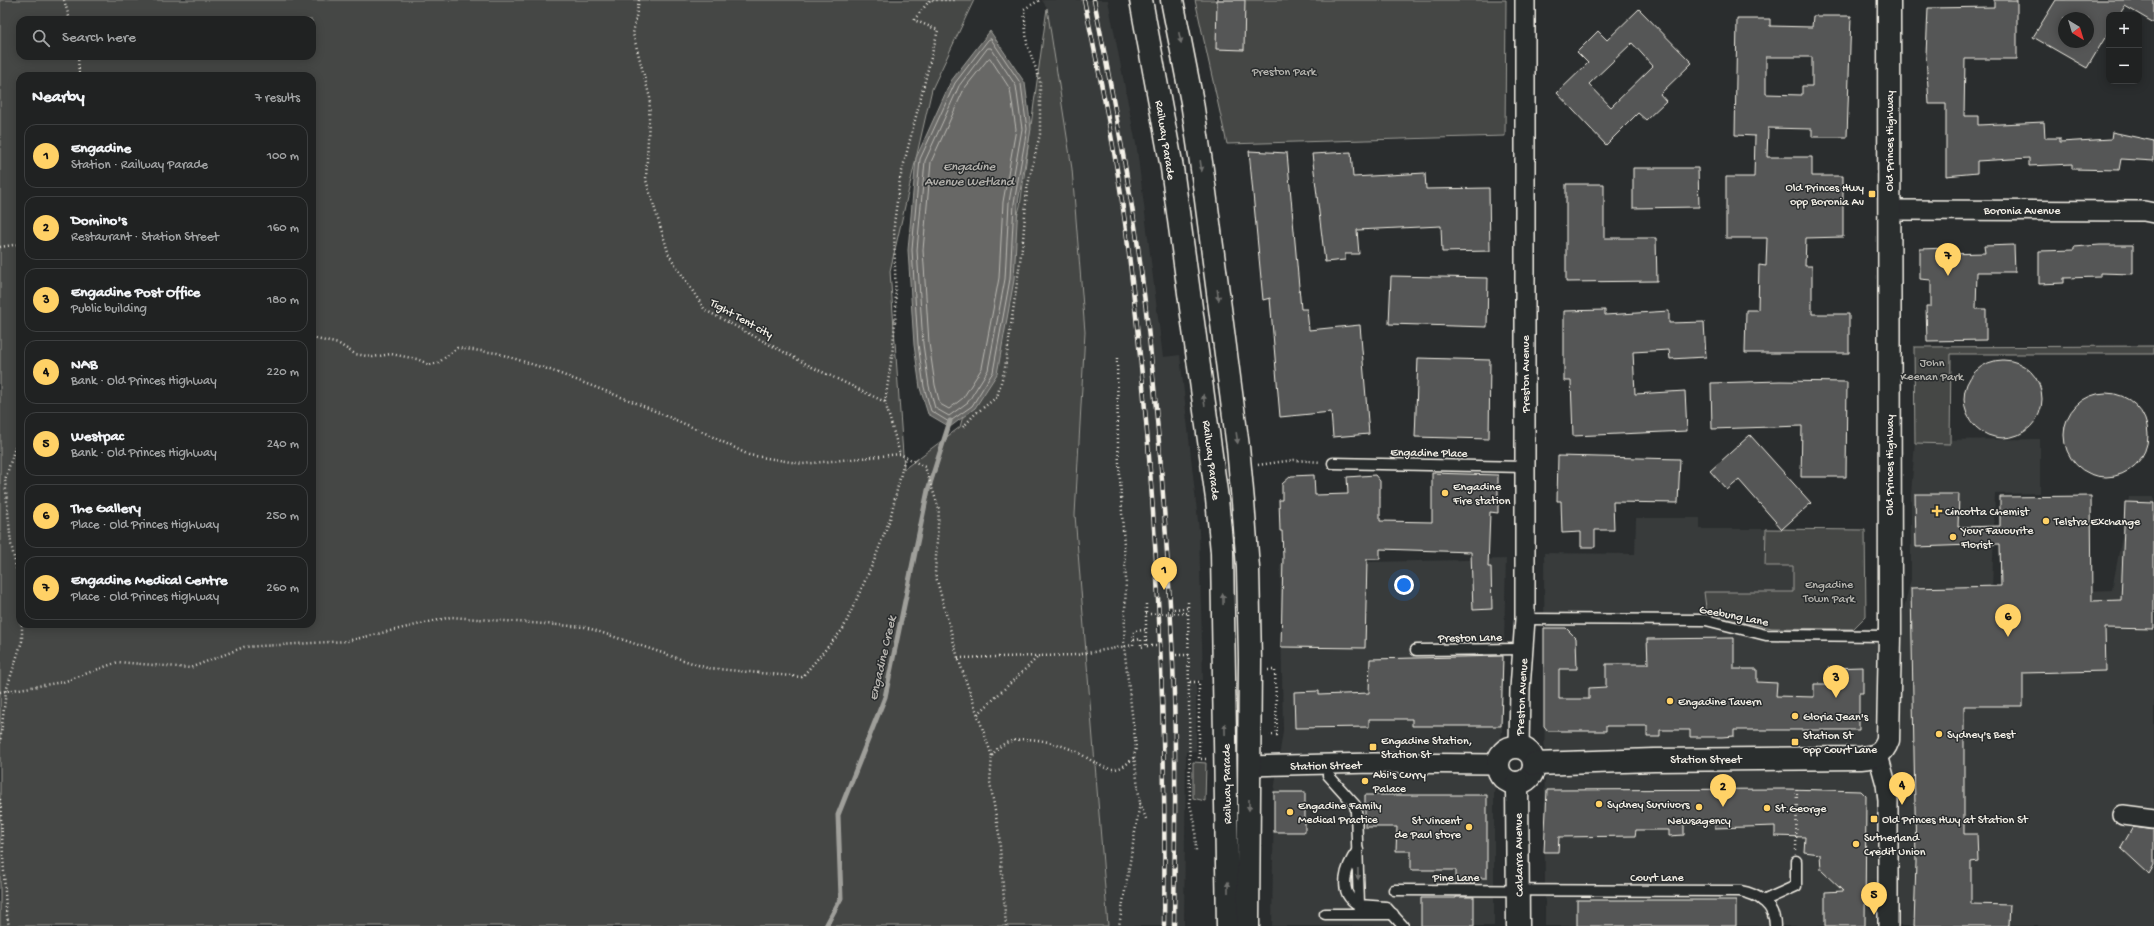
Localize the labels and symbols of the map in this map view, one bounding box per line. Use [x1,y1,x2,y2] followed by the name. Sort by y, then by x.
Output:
[2058,12,2094,48] north arrow
[1178,32,1184,44] one-way arrow
[1251,66,1318,80] park label: Preston Park
[1884,90,1898,192] street label: Old Princes Highway
[1151,100,1177,182] street label: Railway Parade
[924,160,1015,190] water label: Engadine Avenue Wetland
[1198,160,1204,173] one-way arrow
[1786,182,1864,210] place label: Old Princes Hwy opp Boronia Av
[1867,189,1877,199] marker: Old Princes Hwy opp Boronia Av
[1983,205,2061,219] street label: Boronia Avenue
[1935,243,1961,276] pin: 7
[1214,289,1221,301] one-way arrow
[706,296,775,343] street label: Tight Tent city
[1520,335,1534,414] street label: Preston Avenue
[1901,357,1965,385] park label: John Keenan Park
[1201,394,1207,406] one-way arrow
[1884,414,1898,516] street label: Old Princes Highway
[1198,420,1222,502] street label: Railway Parade
[1234,432,1240,444] one-way arrow
[1390,446,1469,462] street label: Engadine Place
[1452,481,1511,509] place label: Engadine Fire station
[1440,488,1450,498] marker: Engadine Fire station
[1932,506,1942,516] marker: Cincotta Chemist
[1945,506,2030,520] place label: Cincotta Chemist
[2041,516,2051,526] marker: Telstra Exchange
[2053,516,2141,530] place label: Telstra Exchange
[1960,525,2034,553] place label: Your Favourite Florist
[1948,532,1958,542] marker: Your Favourite Florist
[1151,557,1177,590] pin: 1
[1394,575,1414,595] your location
[1802,579,1856,607] park label: Engadine Town Park
[1220,592,1226,605] one-way arrow
[1698,603,1770,631] street label: Geebung Lane
[1995,604,2021,637] pin: 6
[866,614,901,702] water label: Engadine Creek
[1437,631,1503,647] street label: Preston Lane
[1514,657,1532,737] street label: Preston Avenue
[1823,665,1849,698] pin: 3
[1665,696,1675,706] marker: Engadine Tavern
[1678,696,1762,710] place label: Engadine Tavern
[1790,711,1800,721] marker: Gloria Jean's
[1803,711,1869,725] place label: Gloria Jean's
[1222,722,1228,735] one-way arrow
[1934,729,1944,739] marker: Sydney's Best
[1947,729,2016,743] place label: Sydney's Best
[1803,730,1878,758] place label: Station St opp Court Lane
[1381,735,1472,763] place label: Engadine Station, Station St
[1790,737,1800,747] marker: Station St opp Court Lane
[1368,742,1378,752] marker: Engadine Station, Station St
[1220,743,1236,824] street label: Railway Parade
[1670,754,1743,768] street label: Station Street
[1290,759,1363,775] street label: Station Street
[1372,769,1426,797] place label: Abi's Curry Palace
[1889,772,1915,805] pin: 4
[1710,774,1736,807] pin: 2
[1360,776,1370,786] marker: Abi's Curry Palace
[1246,799,1252,812] one-way arrow
[1594,799,1604,809] marker: Sydney Survivors
[1607,799,1690,813] place label: Sydney Survivors
[1298,800,1382,828] place label: Engadine Family Medical Practice
[1694,802,1704,812] marker: Newsagency
[1762,803,1772,813] marker: St.George
[1775,803,1827,817] place label: St.George
[1285,807,1295,817] marker: Engadine Family Medical Practice
[1512,812,1528,897] street label: Caldarra Avenue
[1869,814,1879,824] marker: Old Princes Hwy at Station St
[1882,814,2029,828] place label: Old Princes Hwy at Station St
[1395,815,1462,843] place label: St Vincent de Paul store
[1667,815,1731,829] place label: Newsagency
[1464,822,1474,832] marker: St Vincent de Paul store
[1864,832,1926,860] place label: Sutherland Credit Union
[1851,839,1861,849] marker: Sutherland Credit Union
[1355,868,1362,880] one-way arrow
[1432,872,1480,886] street label: Pine Lane
[1630,872,1684,886] street label: Court Lane
[1225,880,1231,893] one-way arrow
[1861,882,1887,915] pin: 5

